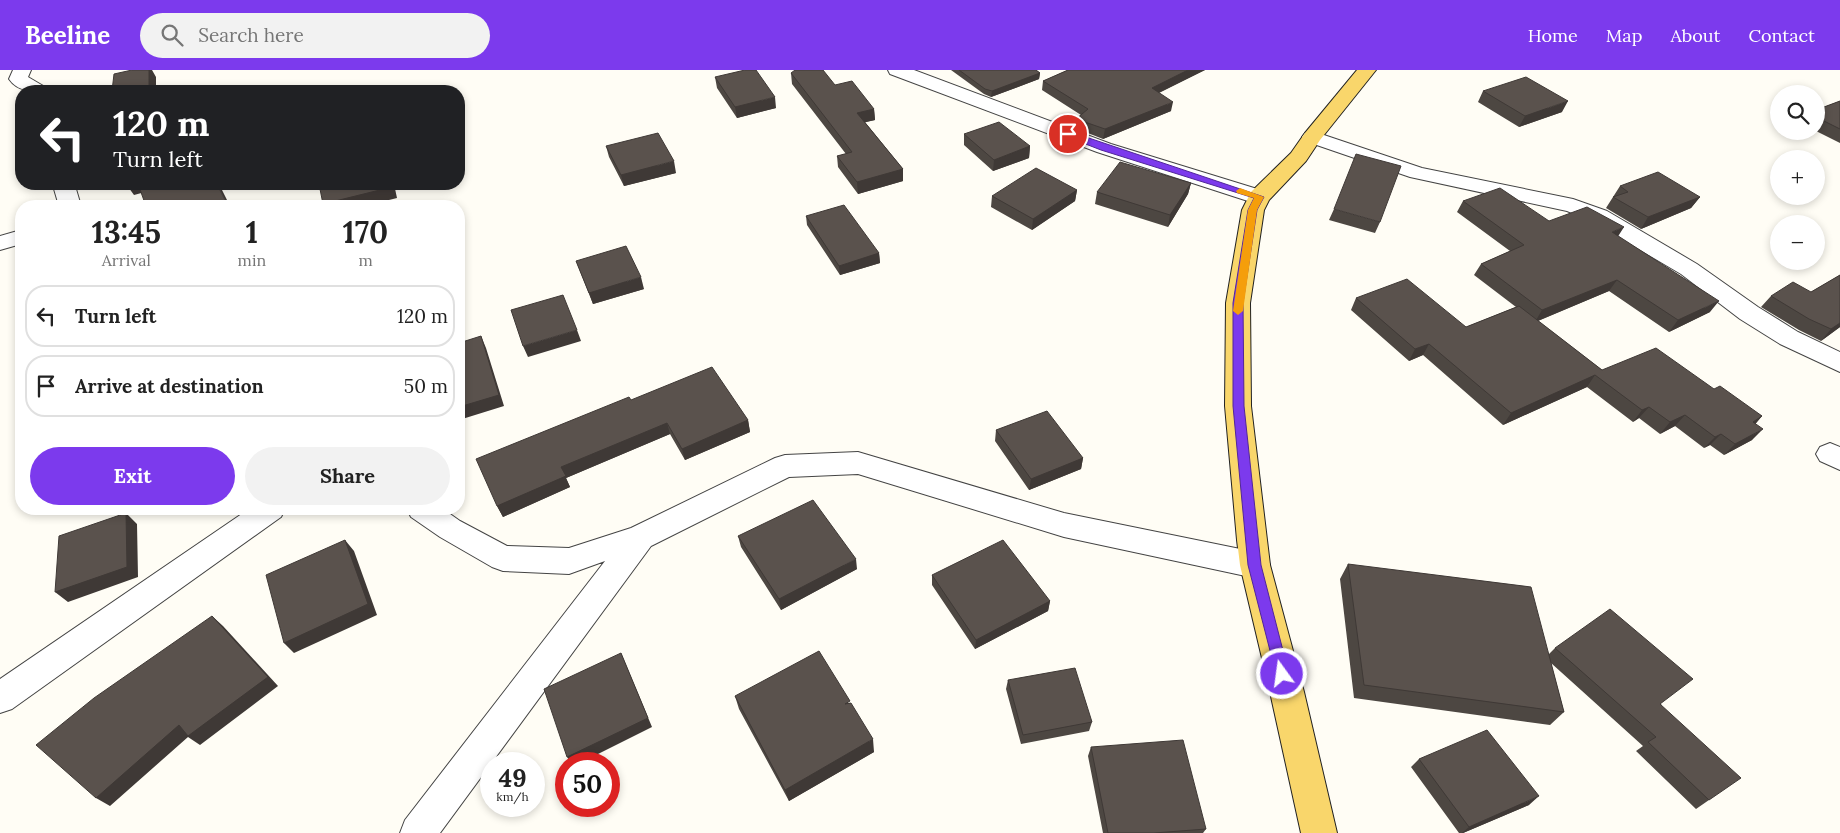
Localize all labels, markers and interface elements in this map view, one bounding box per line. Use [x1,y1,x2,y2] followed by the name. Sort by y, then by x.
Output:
[140,13,490,58] search box
[25,20,110,51] text: Beeline
[158,21,186,49] icon: search
[198,23,304,47] text: Search here
[1528,24,1578,47] text: Home
[1606,24,1642,47] text: Map
[1670,24,1720,47] text: About
[1748,24,1815,47] text: Contact
[1770,85,1825,270] map controls
[1770,85,1825,140] button: search
[113,101,210,146] text: 120 m
[30,105,95,170] icon: left
[1047,113,1089,155] pin
[1054,120,1082,148] icon: arrive
[113,145,203,173] text: Turn left
[1770,150,1825,205] button: +
[92,213,161,251] text: 13:45
[246,213,258,251] text: 1
[343,213,388,251] text: 170
[1770,215,1825,270] button: −
[102,250,151,270] text: Arrival
[238,250,266,270] text: min
[358,250,373,270] text: m
[32,302,60,330] icon: left
[75,304,156,328] text: Turn left
[397,304,448,328] text: 120 m
[32,372,60,400] icon: arrive
[75,374,264,398] text: Arrive at destination
[404,374,448,398] text: 50 m
[30,447,235,505] button: Exit
[245,447,450,505] button: Share
[1255,647,1307,699] position arrow
[555,752,620,817] speed limit sign: 50
[498,762,527,794] text: 49
[496,789,529,804] text: km/h

